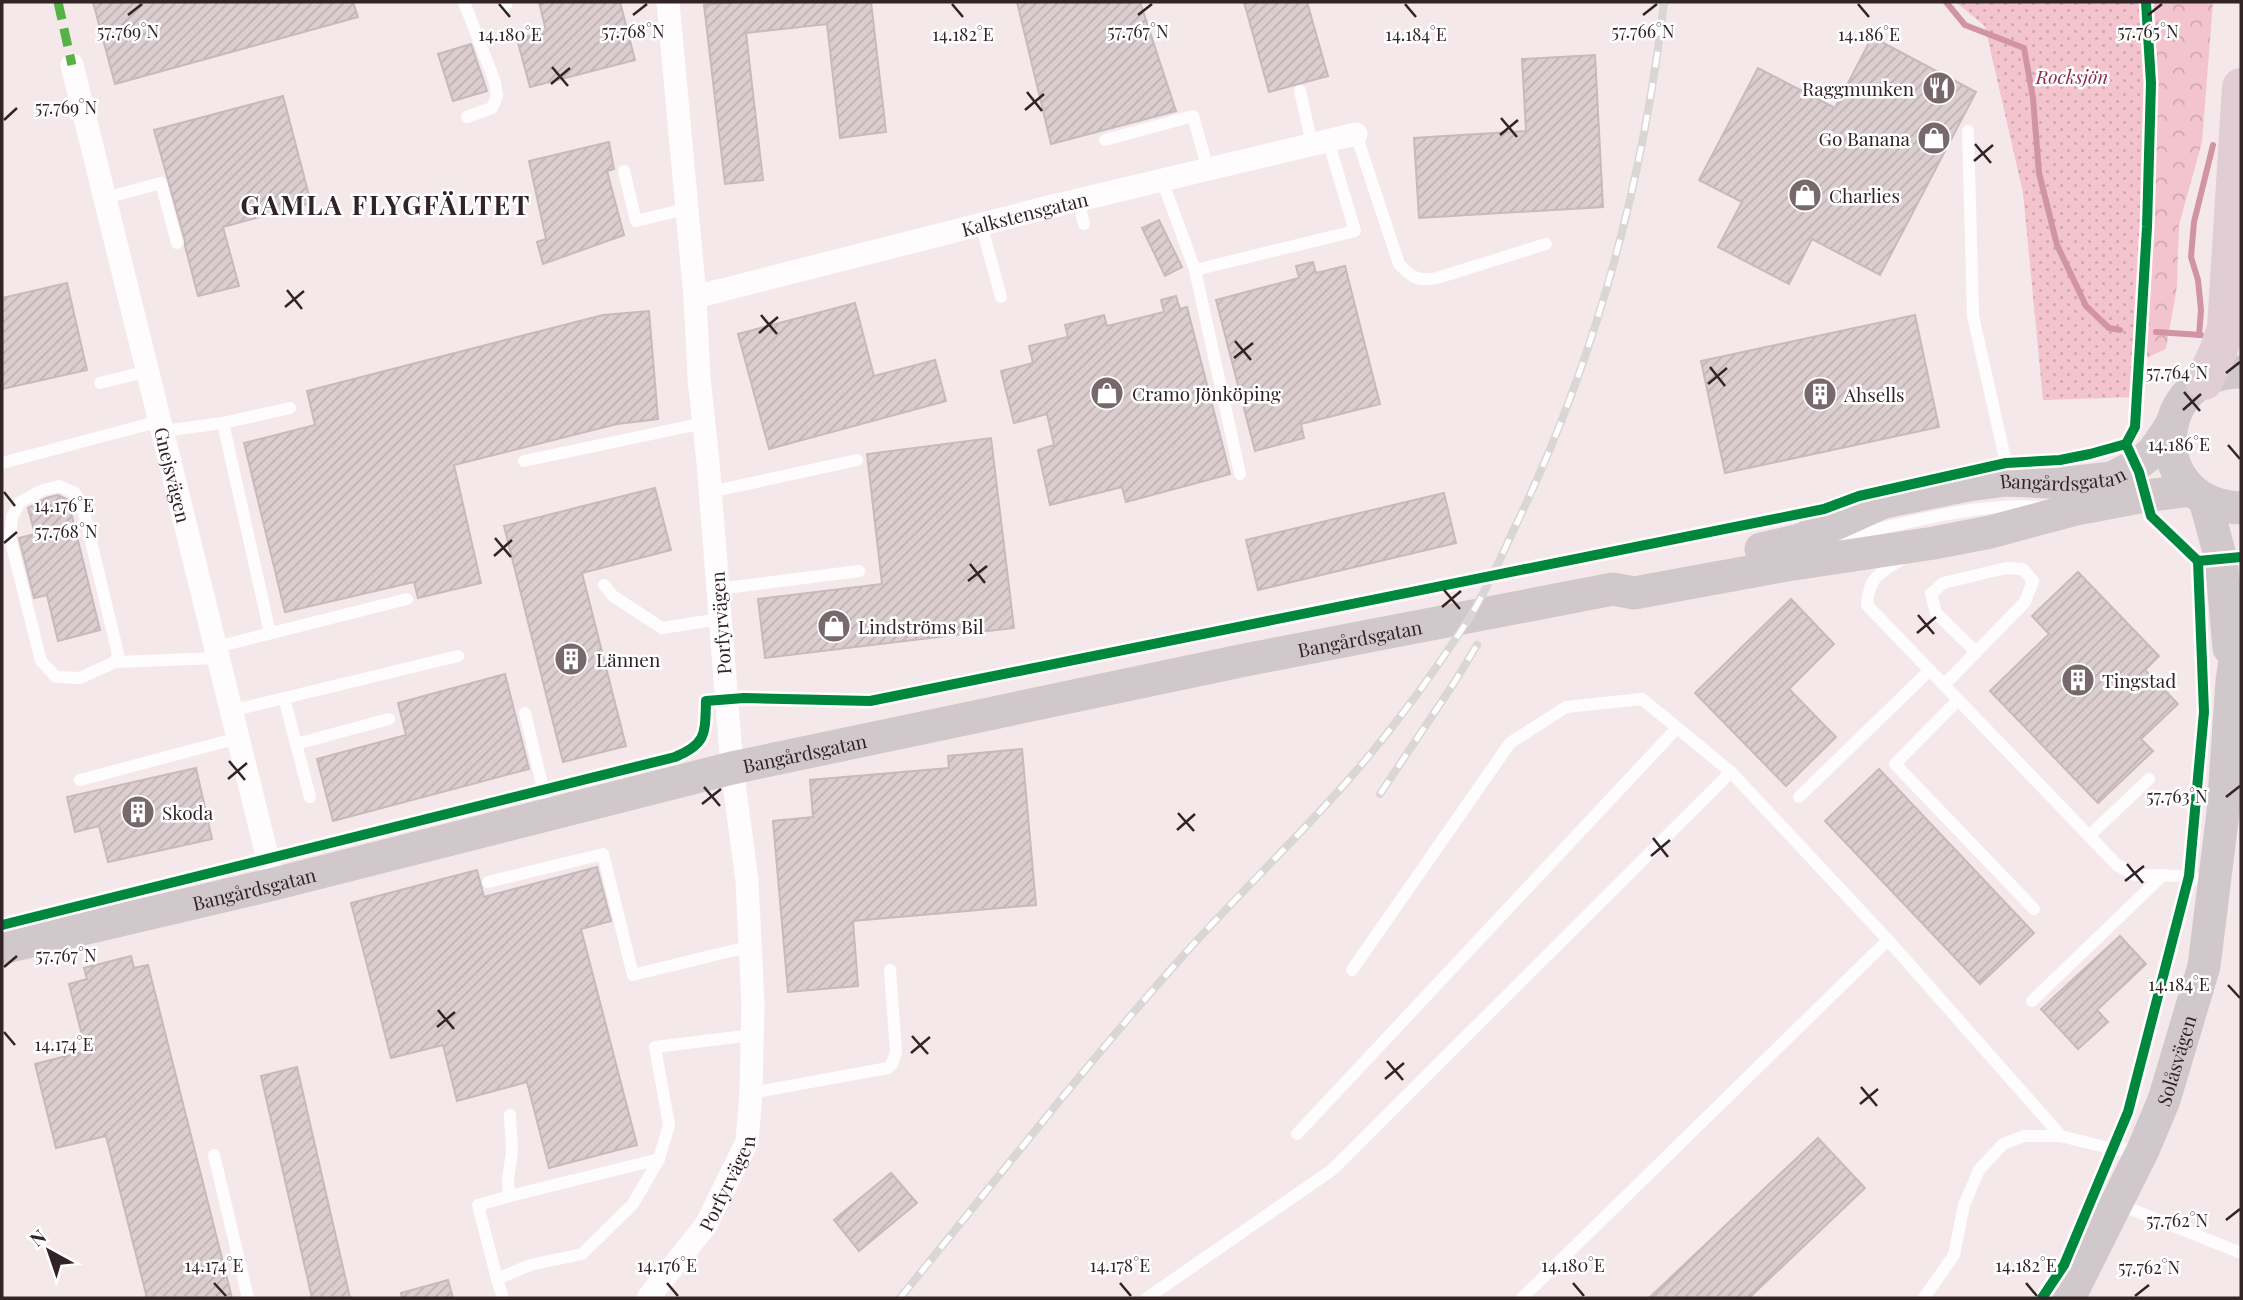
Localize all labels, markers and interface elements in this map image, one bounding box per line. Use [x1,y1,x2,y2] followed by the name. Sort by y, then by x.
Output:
[97,19,160,43] text: 57.769°N
[601,19,665,43] text: 57.768°N
[1107,19,1169,43] text: 57.767°N
[1611,19,1675,43] text: 57.766°N
[2117,19,2179,43] text: 57.765°N
[478,22,542,46] text: 14.180°E
[932,22,994,46] text: 14.182°E
[1385,22,1447,46] text: 14.184°E
[1838,22,1900,46] text: 14.186°E
[2035,63,2108,89] park label: Rocksjön
[1920,69,1958,107] restaurant icon: Raggmunken
[1802,75,1915,101] place label: Raggmunken
[35,95,98,119] text: 57.769°N
[1915,119,1953,157] shop icon: Go Banana
[1819,125,1911,151] place label: Go Banana
[1786,176,1824,214] shop icon: Charlies
[1829,182,1900,208] place label: Charlies
[959,185,1091,242] street label: Kalkstensgatan
[241,187,531,222] district label: GAMLA FLYGFÄLTET
[2146,360,2208,384] text: 57.764°N
[1088,374,1126,412] shop icon: Cramo Jönköping
[1801,375,1839,413] building icon: Ahsells
[1132,380,1281,406] place label: Cramo Jönköping
[1843,381,1905,407] place label: Ahsells
[149,424,197,526] street label: Gnejsvägen
[2148,432,2210,456] text: 14.186°E
[1998,460,2131,496] street label: Bangårdsgatan
[34,493,94,517] text: 14.176°E
[34,519,98,543] text: 57.768°N
[703,570,737,676] street label: Porfyrvägen
[815,607,853,645] shop icon: Lindströms Bil
[858,613,984,639] place label: Lindströms Bil
[1295,613,1425,663] street label: Bangårdsgatan
[552,640,590,678] building icon: Lännen
[596,646,661,672] place label: Lännen
[2059,661,2097,699] building icon: Tingstad
[2102,667,2176,693] place label: Tingstad
[740,727,870,778] street label: Bangårdsgatan
[2146,784,2208,808] text: 57.763°N
[119,793,157,831] building icon: Skoda
[162,799,214,825] place label: Skoda
[190,861,319,916] street label: Bangårdsgatan
[35,943,97,967] text: 57.767°N
[2148,972,2210,996] text: 14.184°E
[2150,1011,2202,1110] street label: Solåsvägen
[35,1032,93,1056] text: 14.174°E
[692,1134,760,1235] street label: Porfyrvägen
[2146,1208,2208,1232] text: 57.762°N
[14,1216,84,1286] north arrow
[24,1223,51,1252] text: N
[185,1253,243,1277] text: 14.174°E
[637,1253,697,1277] text: 14.176°E
[1090,1253,1150,1277] text: 14.178°E
[1541,1253,1605,1277] text: 14.180°E
[1995,1253,2057,1277] text: 14.182°E
[2118,1255,2180,1279] text: 57.762°N

